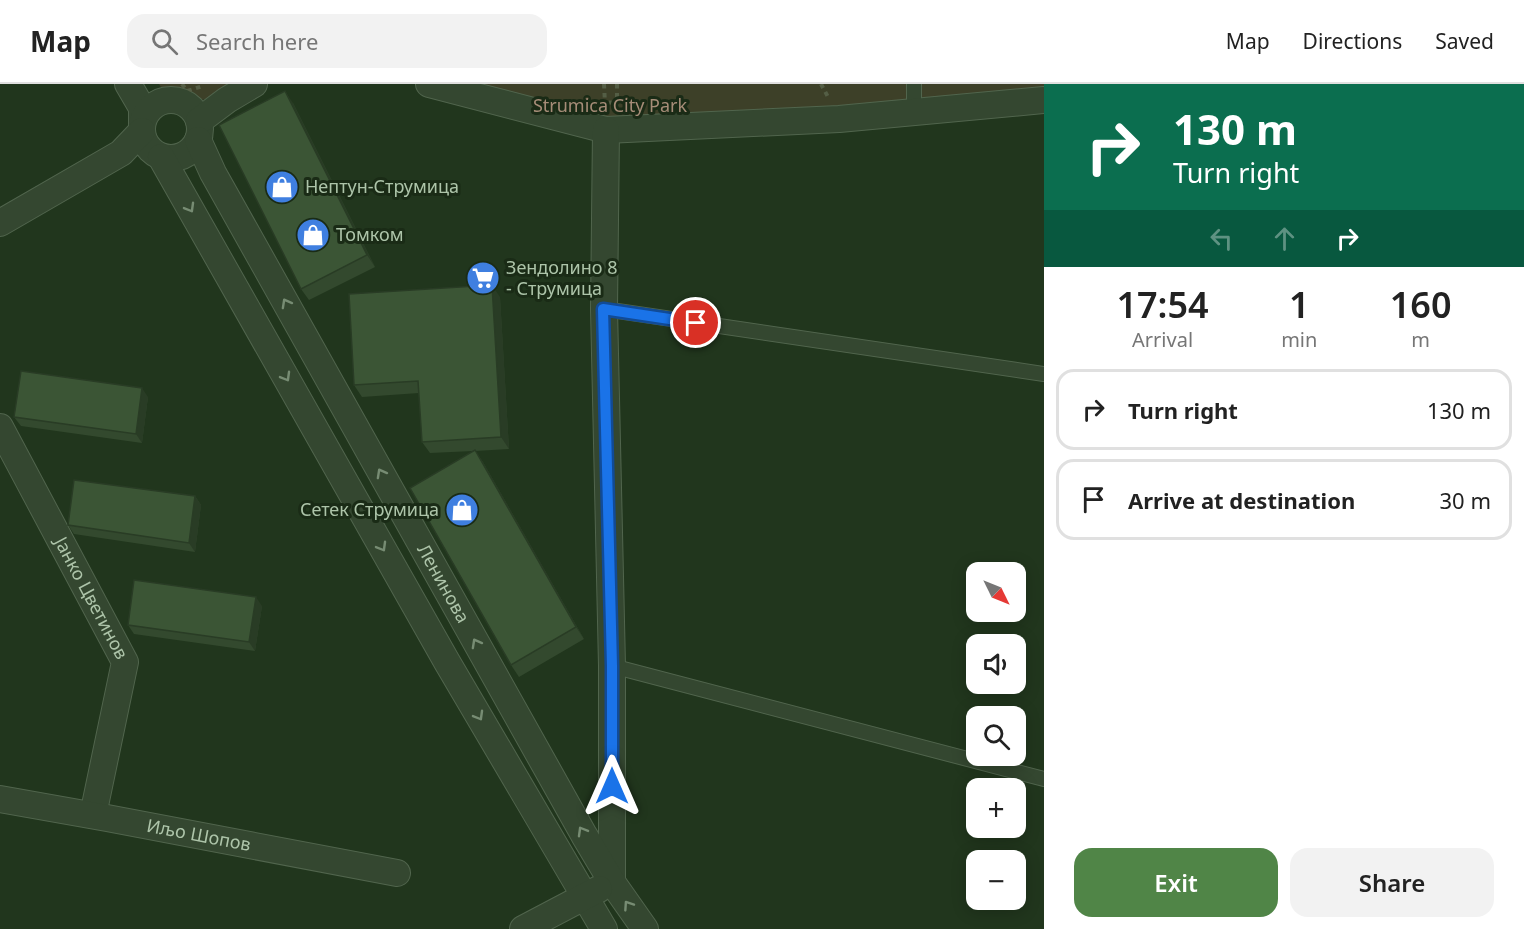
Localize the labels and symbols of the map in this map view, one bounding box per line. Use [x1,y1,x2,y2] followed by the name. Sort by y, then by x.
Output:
[533,93,688,117] park label: Strumica City Park
[264,169,300,205] shop icon: Нептун-Струмица
[305,174,459,198] place label: Нептун-Струмица
[183,202,194,212] one-way arrow
[295,217,331,253] shop icon: Томком
[336,222,404,246] place label: Томком
[506,255,617,300] place label: Зендолино 8 - Струмица
[465,260,501,296] supermarket icon: Зендолино 8 - Струмица
[670,297,721,348] pin
[282,298,293,309] one-way arrow
[279,371,290,381] one-way arrow
[377,469,388,479] one-way arrow
[444,492,480,528] shop icon: Сетек Струмица
[300,497,439,521] place label: Сетек Струмица
[49,531,134,663] street label: Јанко Цветинов
[412,539,476,627] street label: Ленинова
[375,541,386,551] one-way arrow
[966,562,1026,622] north arrow
[472,639,484,649] one-way arrow
[472,710,483,720] one-way arrow
[580,754,644,818] position arrow
[145,813,253,856] street label: Иљо Шопов
[578,827,589,837] one-way arrow
[624,901,635,912] one-way arrow

